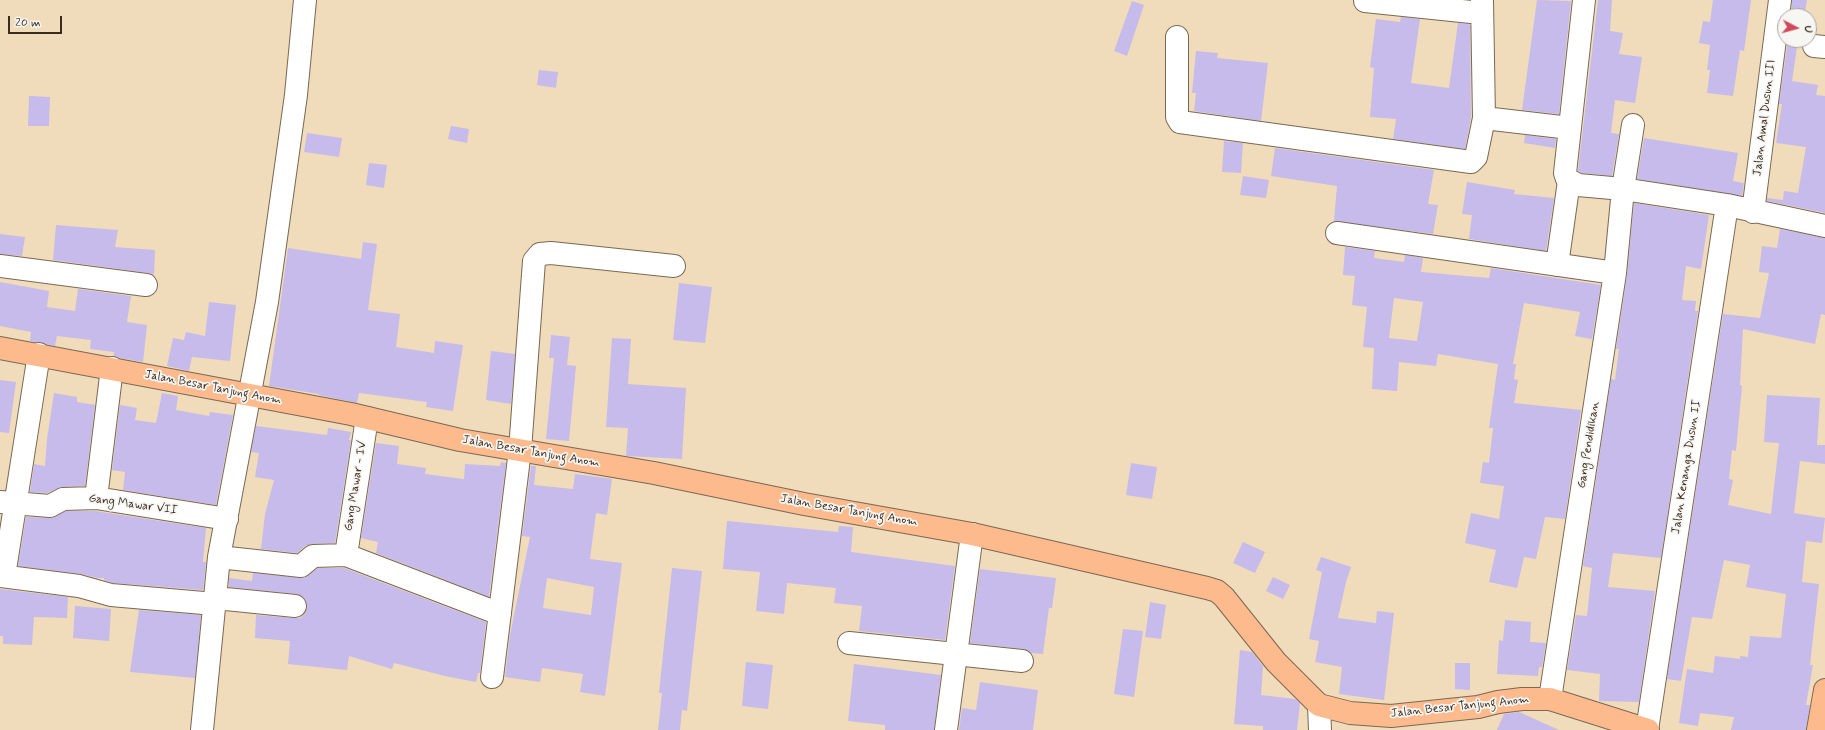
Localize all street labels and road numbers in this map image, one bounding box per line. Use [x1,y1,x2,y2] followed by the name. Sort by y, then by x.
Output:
[1751,59,1779,177] street label: Jalan Amal Dusun III
[143,368,283,408] street label: Jalan Besar Tanjung Anom
[1669,399,1705,535] street label: Jalan Kenanga Dusun II
[1575,400,1603,490] street label: Gang Pendidikan
[461,433,601,471] street label: Jalan Besar Tanjung Anom
[342,440,370,532] street label: Gang Mawar - IV
[88,492,178,518] street label: Gang Mawar VII
[779,492,919,530] street label: Jalan Besar Tanjung Anom
[1390,693,1530,721] street label: Jalan Besar Tanjung Anom

